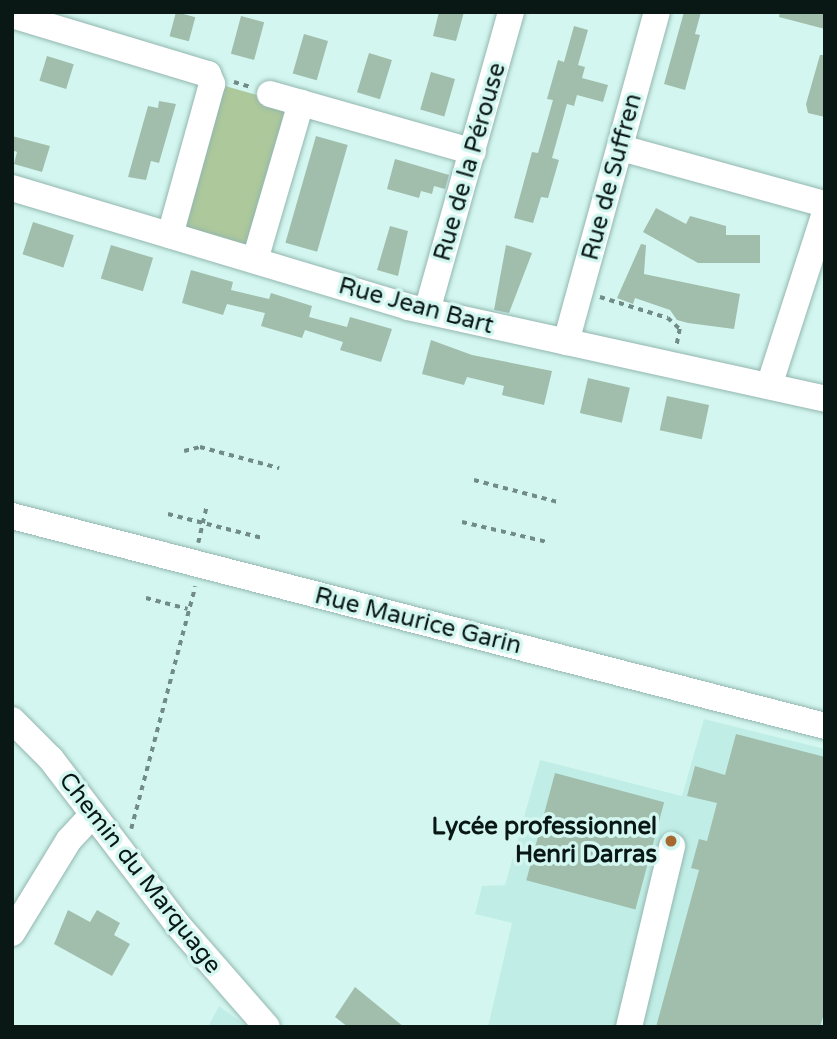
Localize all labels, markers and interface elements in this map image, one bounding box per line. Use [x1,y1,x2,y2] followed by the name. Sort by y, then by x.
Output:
[428,60,512,264] street label: Rue de la Pérouse
[576,91,648,263] street label: Rue de Suffren
[335,271,497,341] street label: Rue Jean Bart
[312,581,524,661] street label: Rue Maurice Garin
[53,767,227,979] street label: Chemin du Marquage
[431,813,657,869] place label: Lycée professionnel Henri Darras
[663,833,679,849] marker: Lycée professionnel Henri Darras

